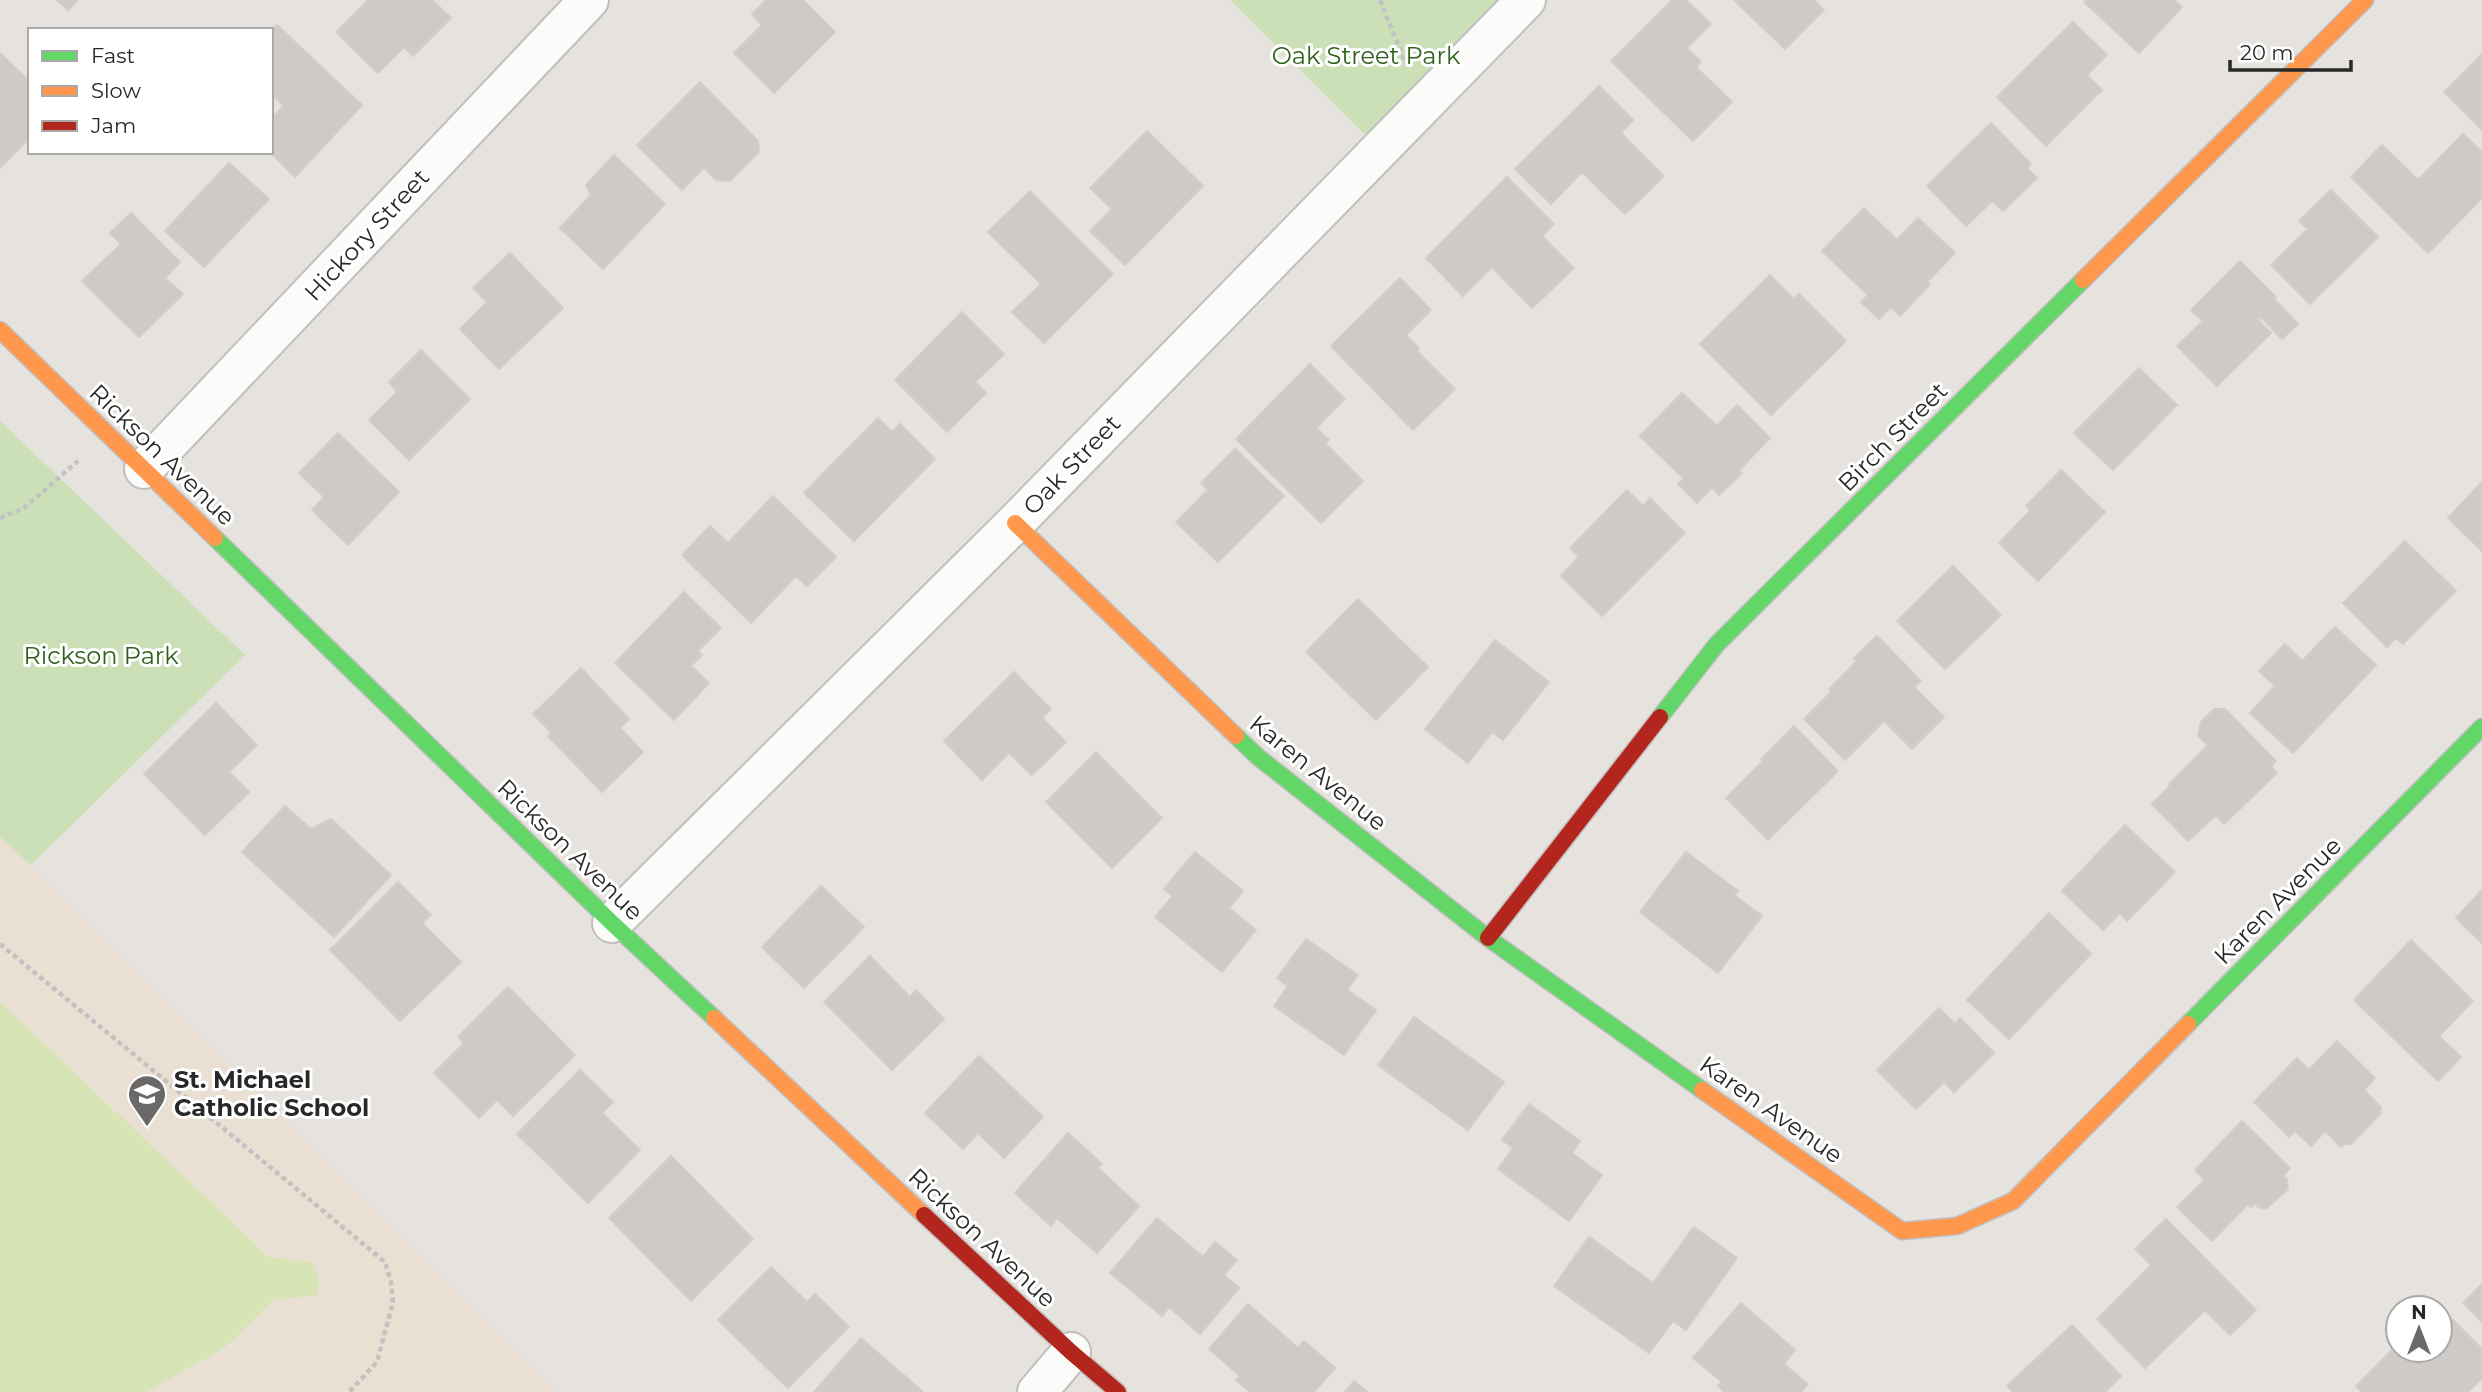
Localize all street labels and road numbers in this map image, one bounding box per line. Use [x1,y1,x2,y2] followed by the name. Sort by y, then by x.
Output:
[298,163,435,307] street label: Hickory Street
[1832,376,1953,497] street label: Birch Street
[84,378,241,531] street label: Rickson Avenue
[1017,409,1127,521] street label: Oak Street
[1244,709,1393,837] street label: Karen Avenue
[492,773,649,926] street label: Rickson Avenue
[2208,831,2347,970] street label: Karen Avenue
[1694,1050,1848,1170] street label: Karen Avenue
[903,1162,1062,1313] street label: Rickson Avenue

